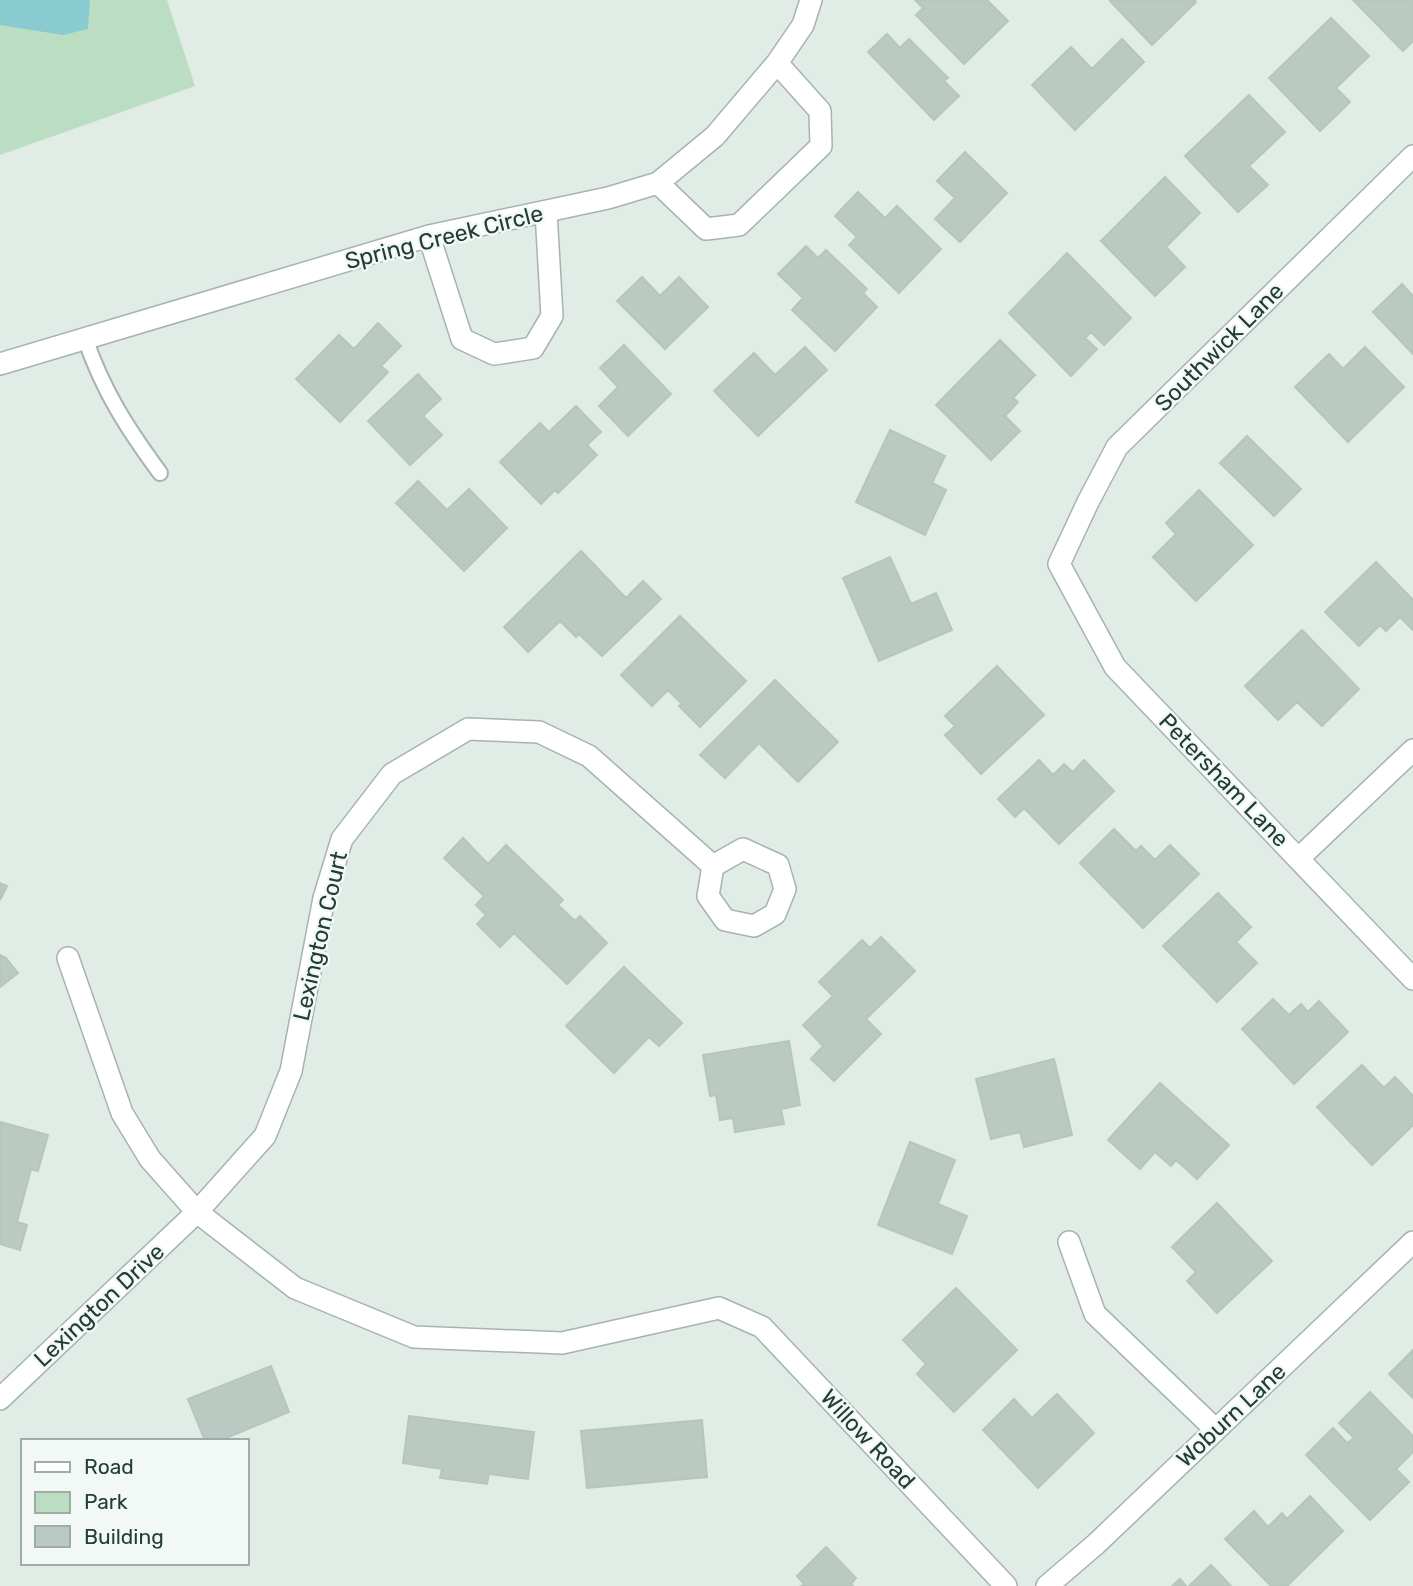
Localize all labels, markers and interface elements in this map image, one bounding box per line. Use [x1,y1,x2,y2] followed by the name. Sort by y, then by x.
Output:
[342,199,546,275] street label: Spring Creek Circle
[1149,277,1289,417] street label: Southwick Lane
[1153,707,1295,853] street label: Petersham Lane
[287,849,353,1023] street label: Lexington Court
[28,1237,170,1373] street label: Lexington Drive
[1170,1357,1292,1473] street label: Woburn Lane
[815,1383,921,1495] street label: Willow Road
[21,1439,248,1565] legend
[84,1454,134,1479] text: Road
[84,1489,128,1514] text: Park
[84,1524,164,1549] text: Building

